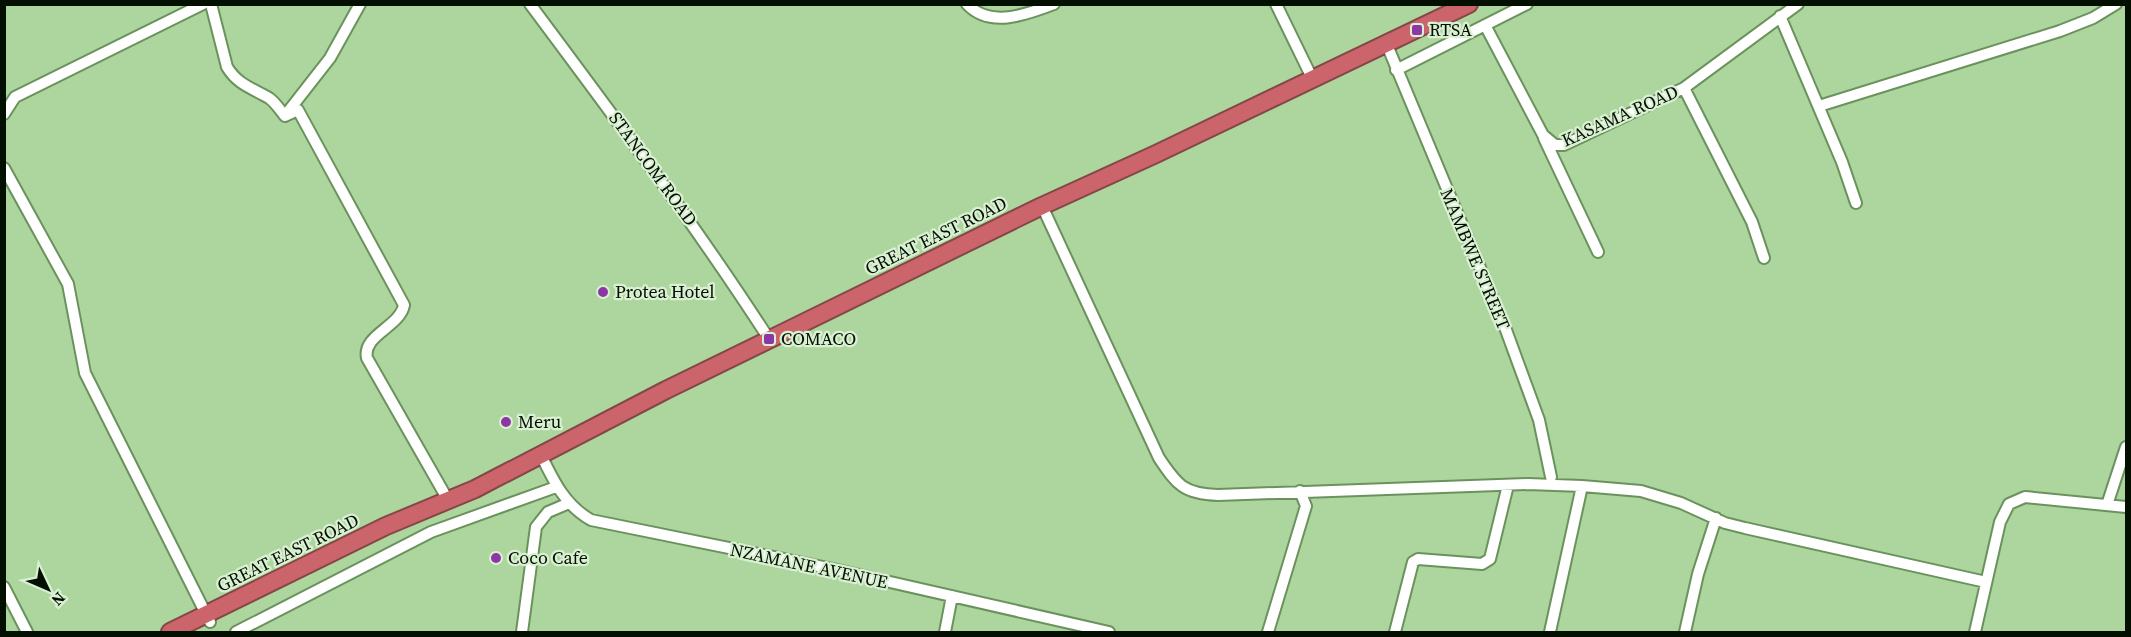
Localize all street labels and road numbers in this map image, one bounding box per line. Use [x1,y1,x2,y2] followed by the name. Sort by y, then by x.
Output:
[1558,79,1682,152] street label: KASAMA ROAD
[604,107,703,231] street label: STANCOM ROAD
[1434,184,1517,333] street label: MAMBWE STREET
[861,190,1011,281] street label: GREAT EAST ROAD
[213,507,363,598] street label: GREAT EAST ROAD
[728,537,890,594] street label: NZAMANE AVENUE

